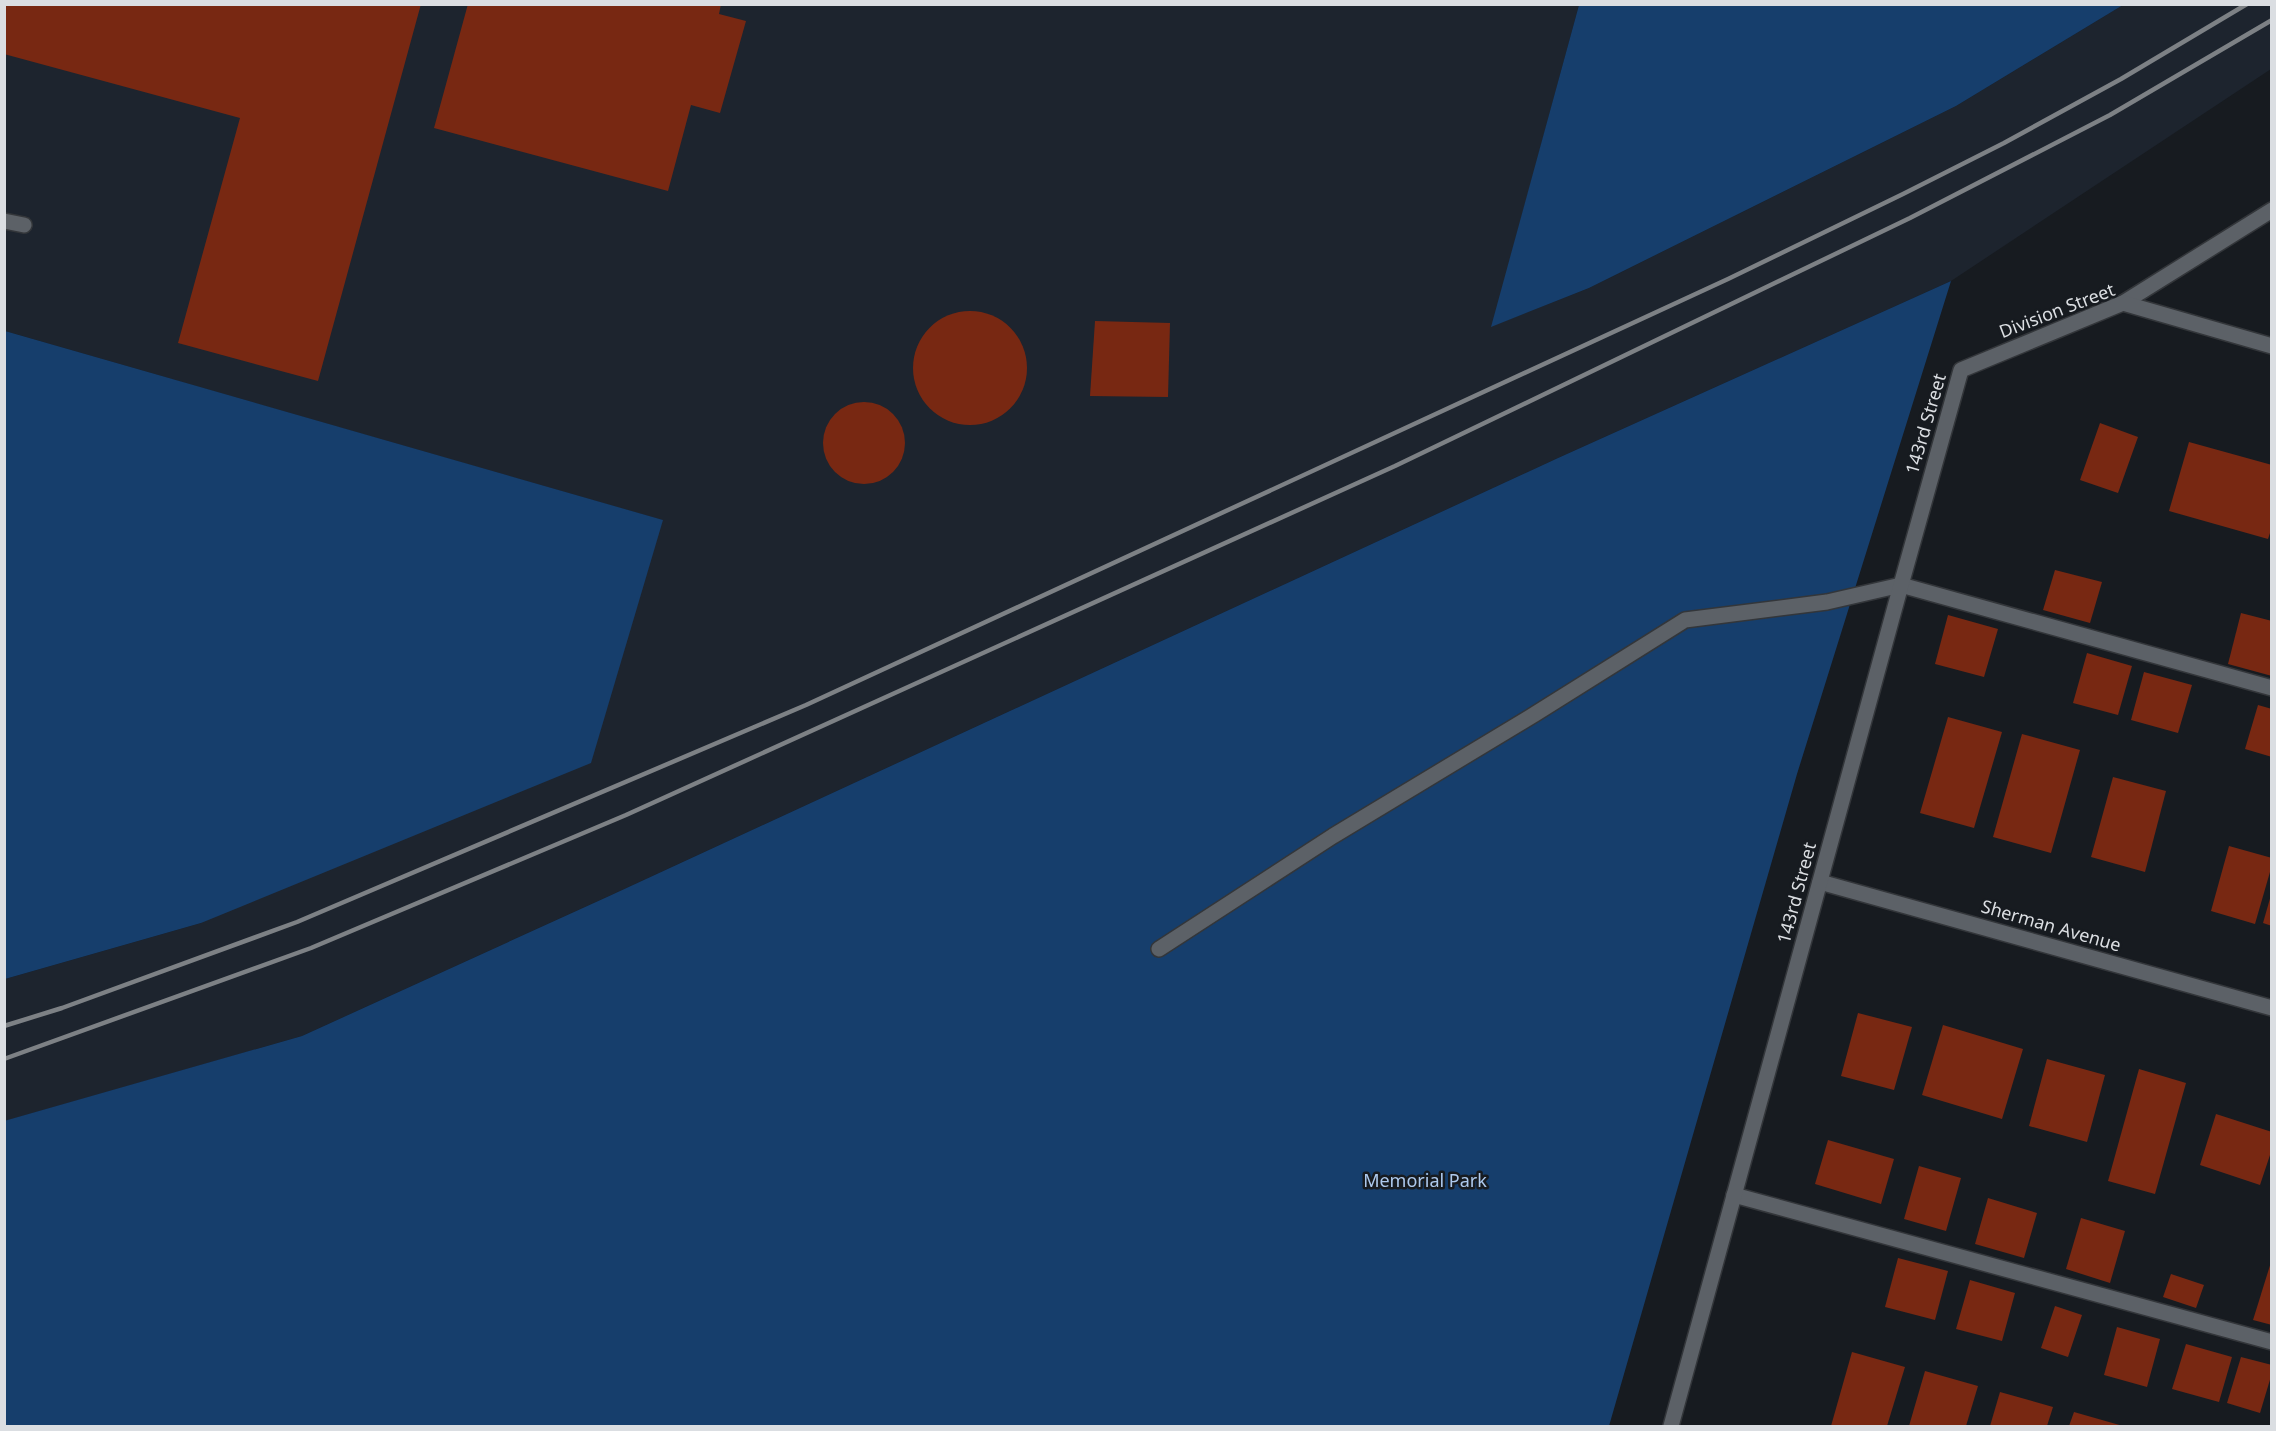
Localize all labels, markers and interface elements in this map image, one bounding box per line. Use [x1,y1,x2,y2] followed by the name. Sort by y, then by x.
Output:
[1995,277,2118,343] street label: Division Street
[1899,370,1951,477] street label: 143rd Street
[1771,839,1821,946] street label: 143rd Street
[1979,894,2124,956] street label: Sherman Avenue
[1363,1168,1487,1192] park label: Memorial Park

